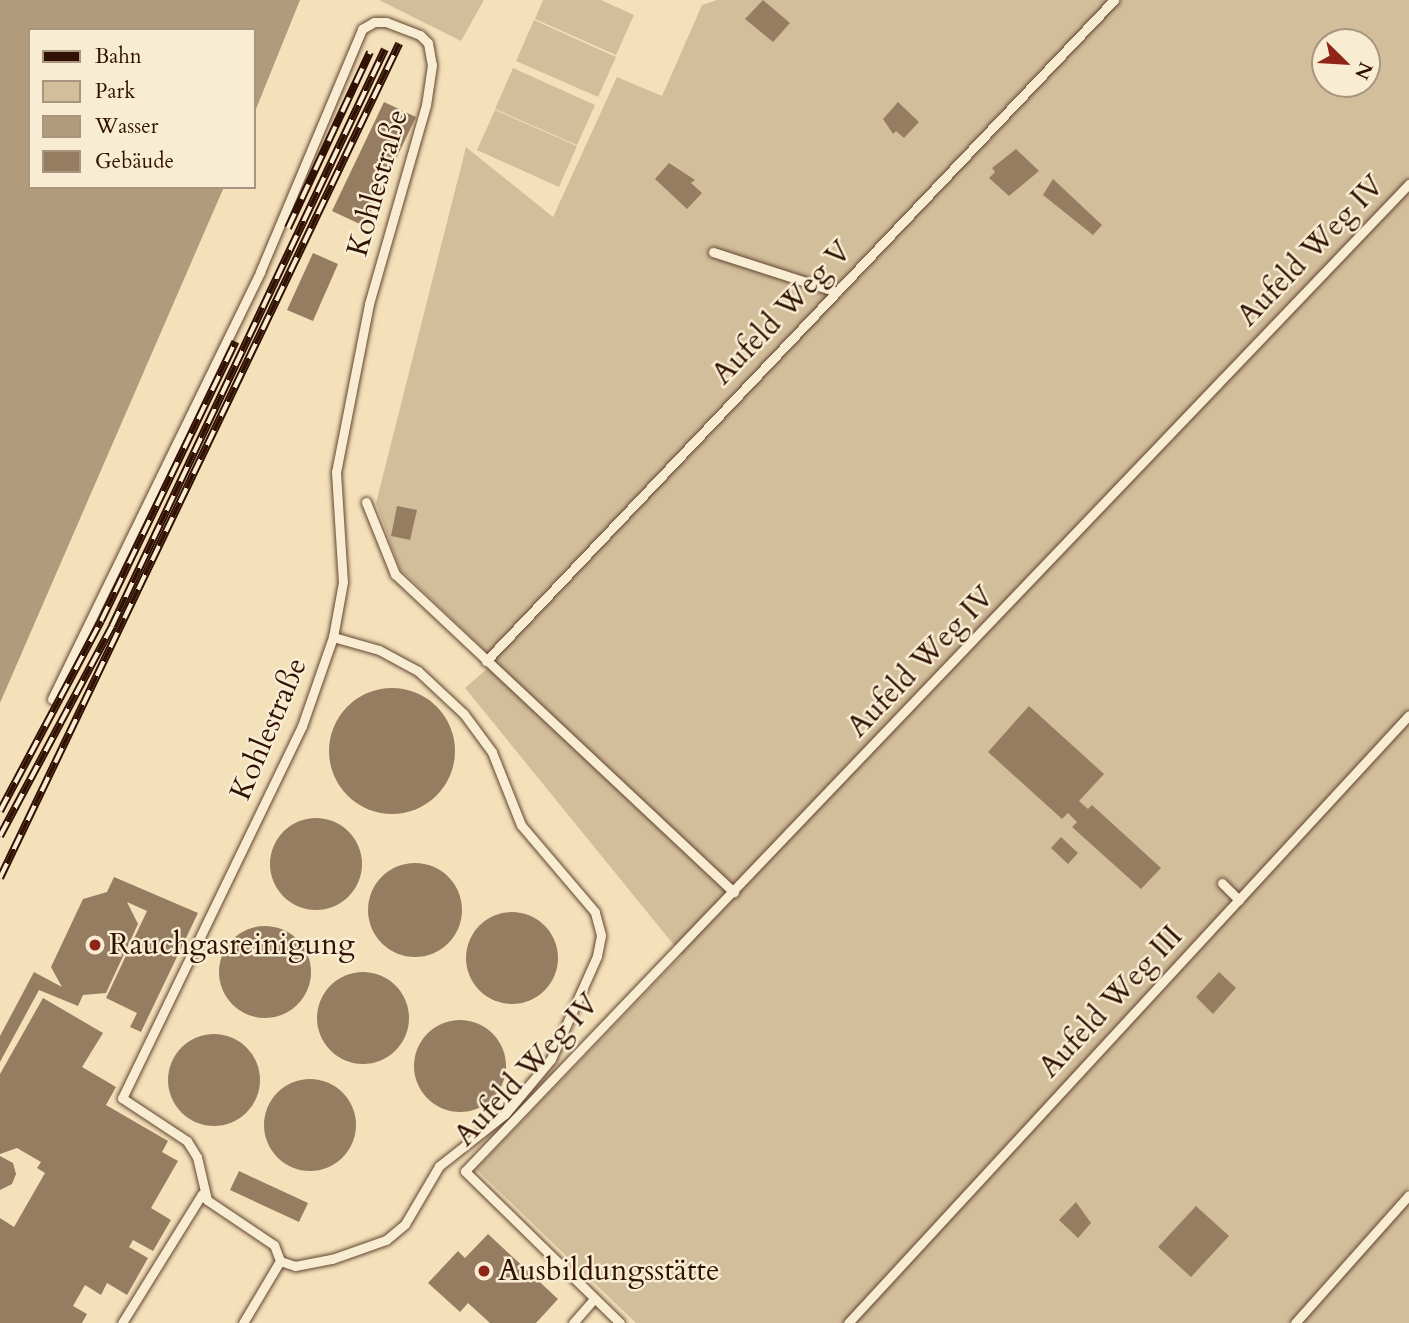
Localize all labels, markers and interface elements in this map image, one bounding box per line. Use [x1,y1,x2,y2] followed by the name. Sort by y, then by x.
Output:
[28,28,256,189] legend
[1311,28,1381,98] north arrow
[95,42,142,71] text: Bahn
[1348,58,1379,84] text: N
[95,77,135,106] text: Park
[340,105,416,261] street label: Kohlestraße
[95,112,159,141] text: Wasser
[95,147,174,176] text: Gebäude
[1230,168,1392,334] street label: Aufeld Weg IV
[704,234,860,392] street label: Aufeld Weg V
[840,579,1002,745] street label: Aufeld Weg IV
[223,652,315,806] street label: Kohlestraße
[1031,919,1191,1085] street label: Aufeld Weg III
[109,927,355,963] place label: Rauchgasreinigung
[87,937,103,953] marker: Rauchgasreinigung
[447,986,607,1154] street label: Aufeld Weg IV
[498,1253,720,1289] place label: Ausbildungsstätte
[476,1263,492,1279] marker: Ausbildungsstätte

